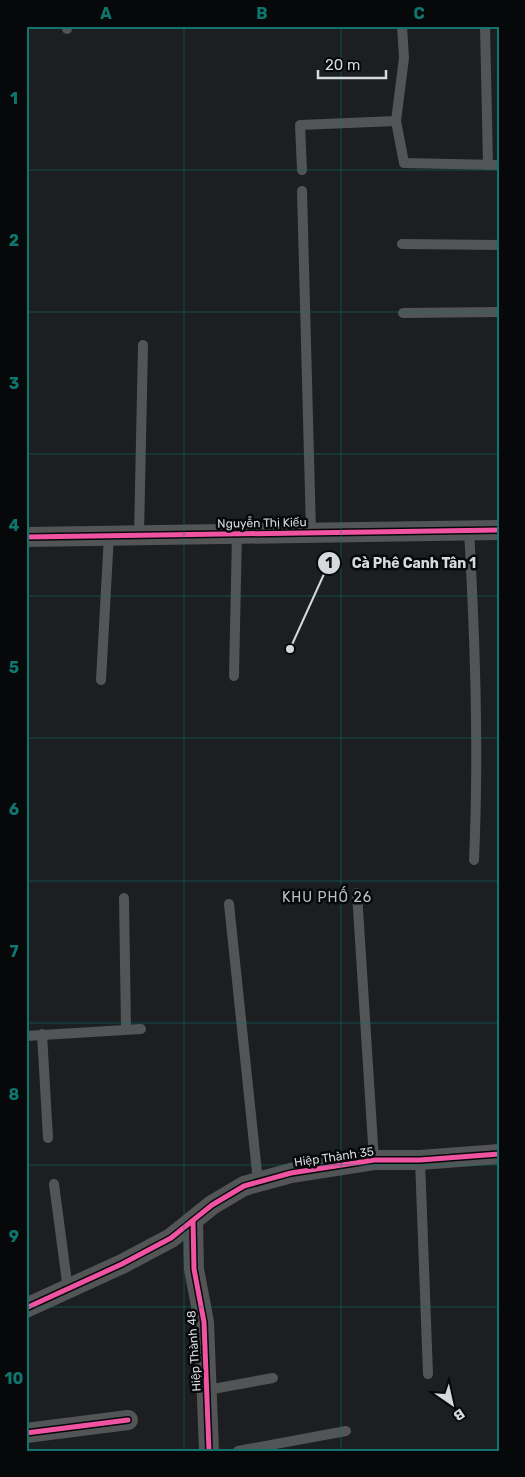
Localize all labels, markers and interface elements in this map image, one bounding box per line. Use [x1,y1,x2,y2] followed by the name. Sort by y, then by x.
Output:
[100,4,112,23] text: A
[256,4,268,23] text: B
[413,4,425,23] text: C
[318,48,385,80] scale bar
[325,56,360,74] text: 20 m
[10,89,18,108] text: 1
[9,231,19,250] text: 2
[9,374,19,393] text: 3
[217,515,307,531] street label: Nguyễn Thị Kiểu
[9,516,20,535] text: 4
[316,548,486,577] callout: Cà Phê Canh Tân 1
[325,554,333,572] text: 1
[352,555,476,572] text: Cà Phê Canh Tân 1
[9,658,19,677] text: 5
[9,800,19,819] text: 6
[282,886,372,906] district label: KHU PHỐ 26
[9,942,19,961] text: 7
[9,1085,20,1104] text: 8
[293,1144,375,1170] street label: Hiệp Thành 35
[9,1227,19,1246] text: 9
[184,1310,204,1392] street label: Hiệp Thành 48
[5,1369,24,1388] text: 10
[428,1380,478,1430] north arrow
[450,1405,468,1424] text: B

